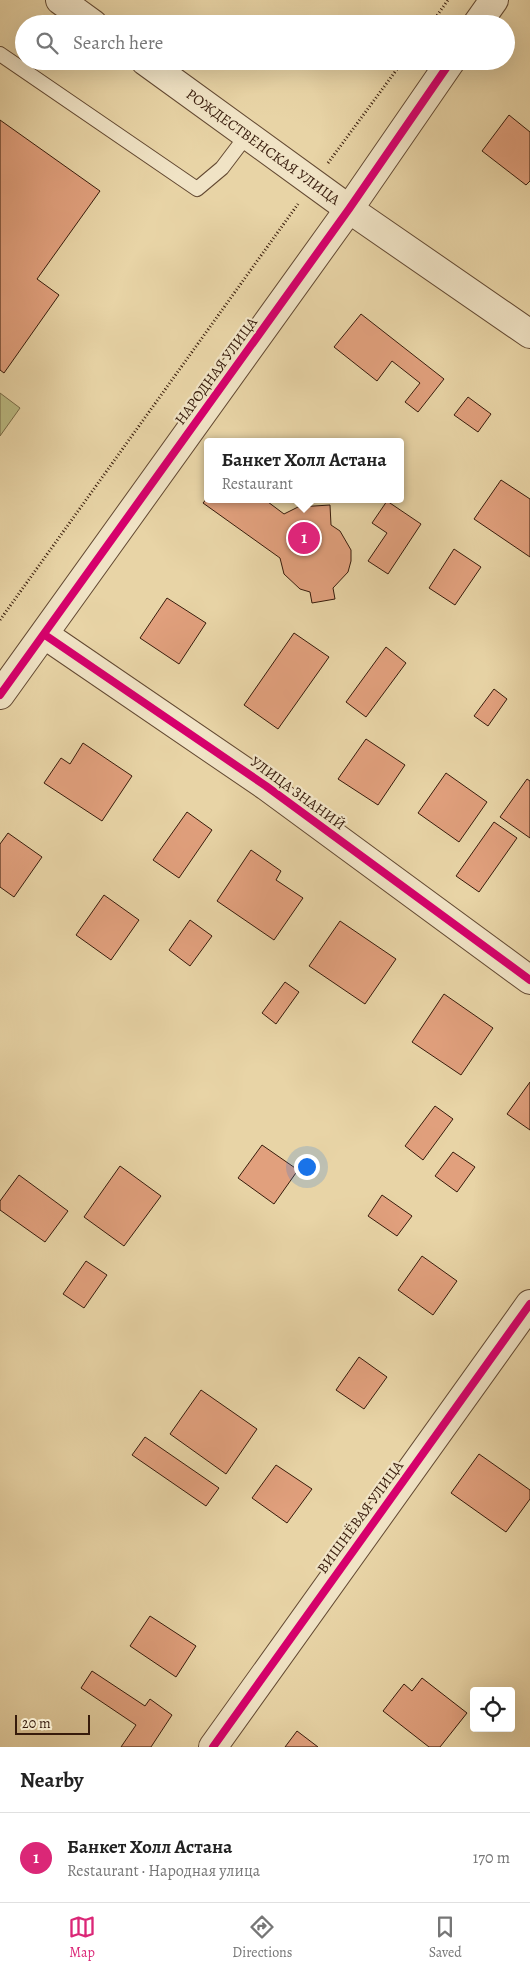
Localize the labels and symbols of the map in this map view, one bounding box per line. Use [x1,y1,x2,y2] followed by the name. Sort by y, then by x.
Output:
[182,84,344,210] street label: РОЖДЕСТВЕНСКАЯ УЛИЦА
[170,313,262,429] street label: НАРОДНАЯ УЛИЦА
[288,519,320,557] pin: 1
[246,752,350,834] street label: УЛИЦА ЗНАНИЙ
[294,1154,320,1180] your location
[312,1456,408,1577] street label: ВИШНЁВАЯ УЛИЦА
[15,1712,90,1735] scale bar

